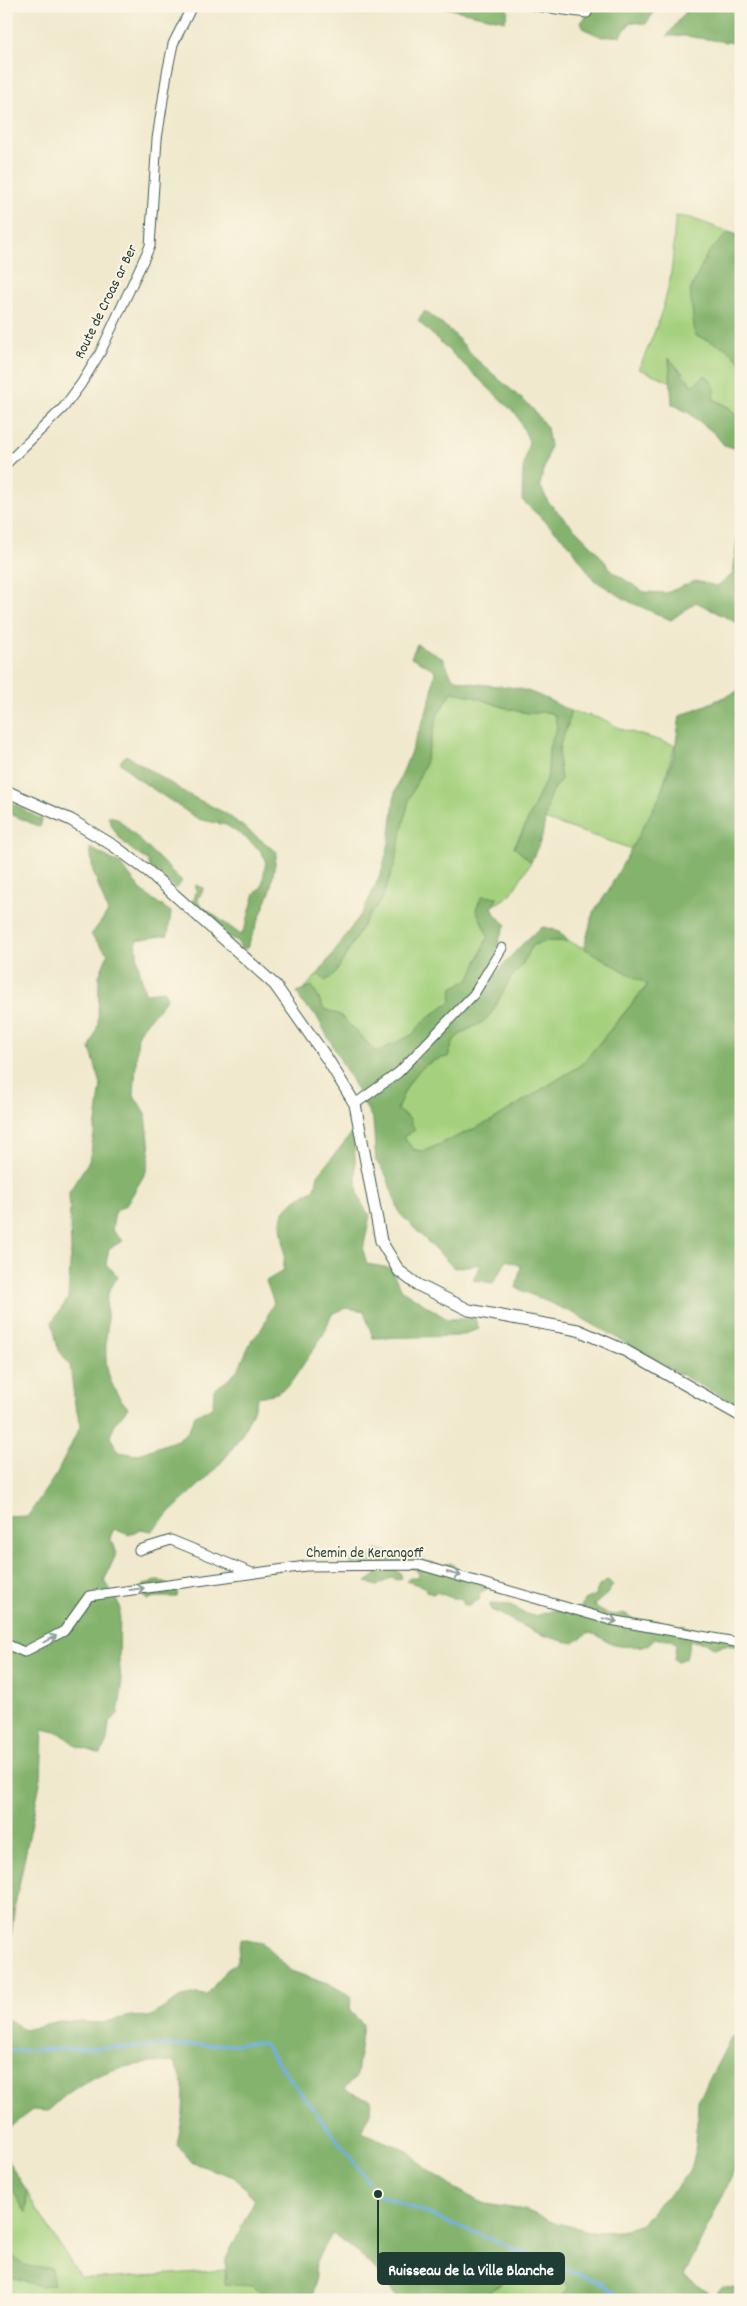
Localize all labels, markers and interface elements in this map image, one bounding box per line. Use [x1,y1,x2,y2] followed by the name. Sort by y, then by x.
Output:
[70,241,144,363] street label: Route de Croas ar Ber
[306,1543,424,1565] street label: Chemin de Kerangoff
[445,1570,461,1580] one-way arrow
[129,1584,145,1594] one-way arrow
[601,1616,617,1625] one-way arrow
[42,1634,57,1643] one-way arrow
[378,2253,564,2284] callout: Ruisseau de la Ville Blanche
[388,2260,554,2283] text: Ruisseau de la Ville Blanche

